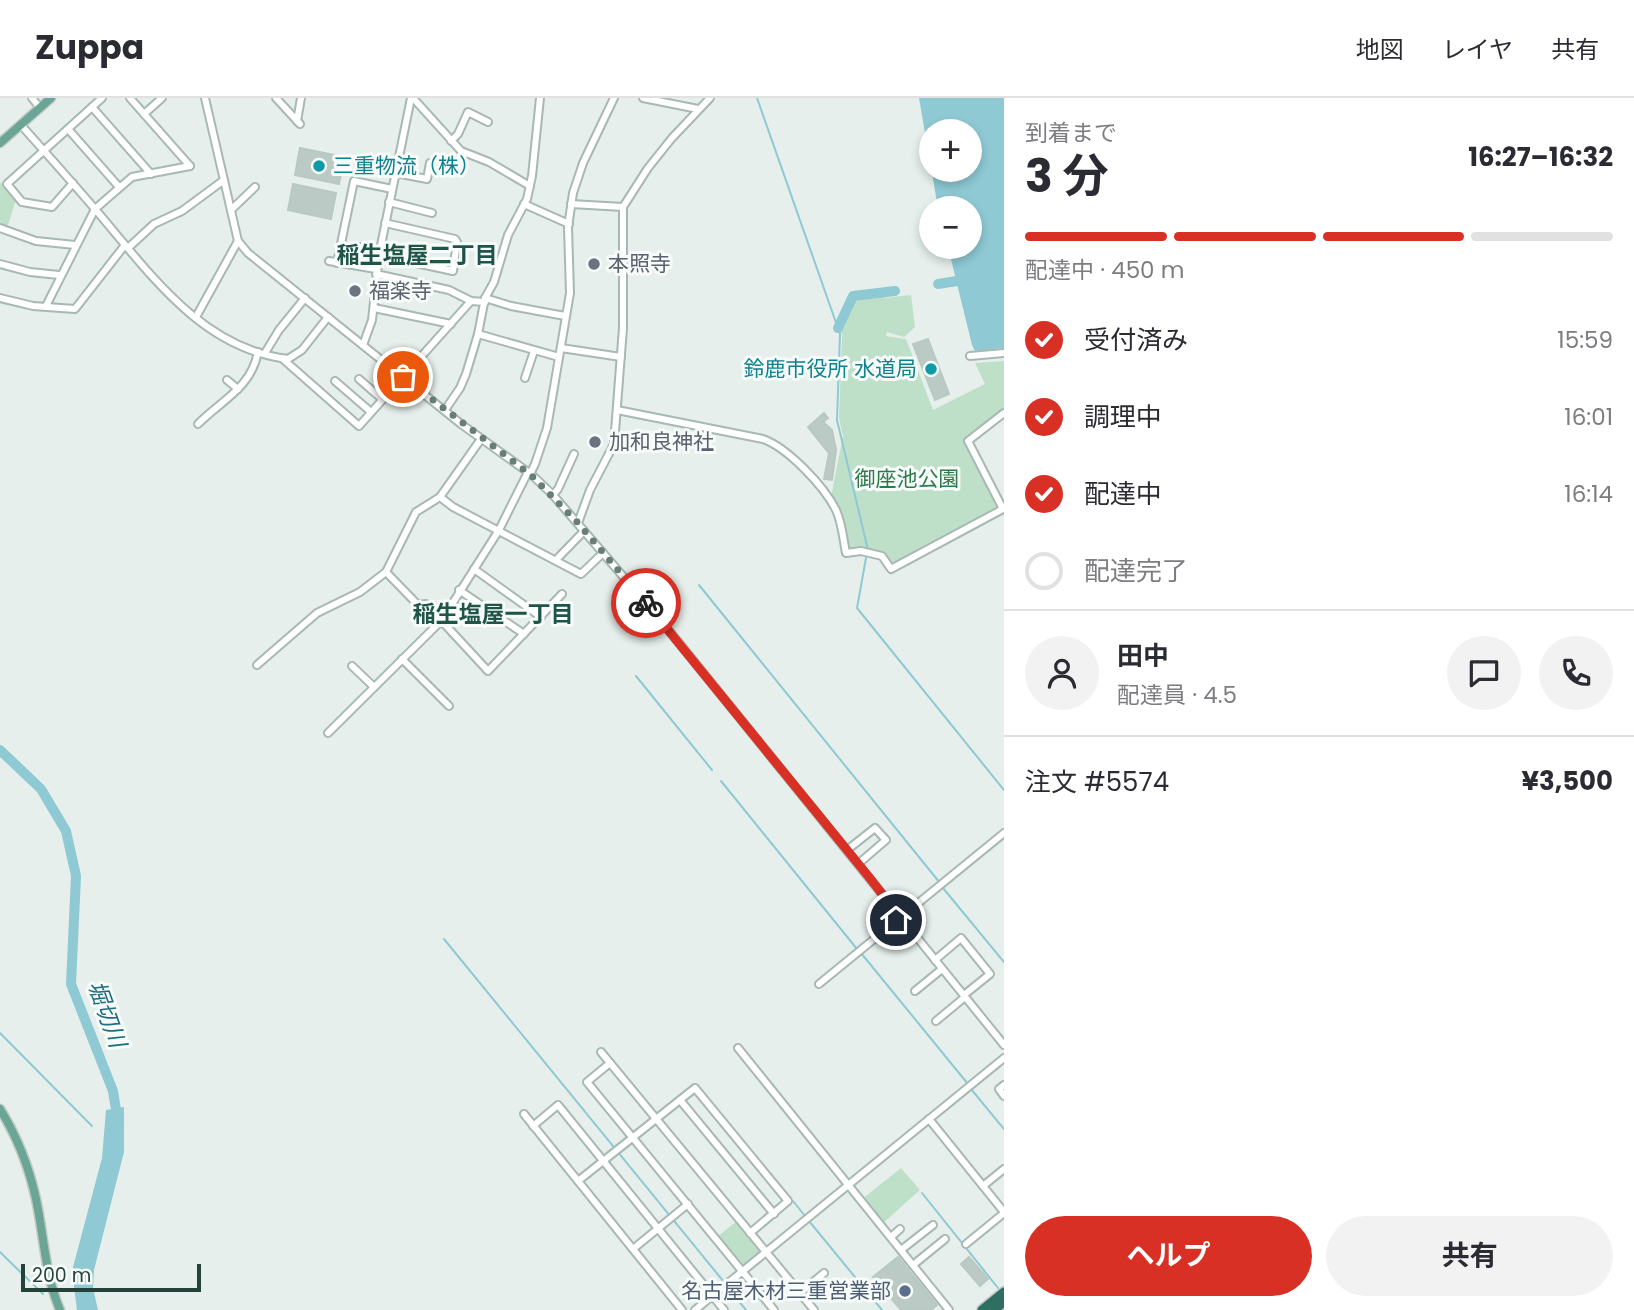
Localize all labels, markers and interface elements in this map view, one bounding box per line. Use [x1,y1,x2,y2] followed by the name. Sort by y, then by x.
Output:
[35,24,144,71] text: Zuppa
[1356,33,1404,66] text: 地図
[1442,33,1513,66] text: レイヤ
[1551,33,1599,66] text: 共有
[1025,117,1117,149] text: 到着まで
[919,119,982,259] map controls
[919,119,982,182] button: +
[1468,139,1613,175] text: 16:27–16:32
[1025,144,1109,208] text: 3 分
[333,151,480,180] place label: 三重物流（株）
[311,158,327,174] marker: 三重物流（株）
[919,196,982,259] button: −
[337,239,498,271] district label: 稲生塩屋二丁目
[608,249,671,278] place label: 本照寺
[1025,254,1184,286] text: 配達中 · 450 m
[586,256,602,272] marker: 本照寺
[369,276,432,305] place label: 福楽寺
[347,283,363,299] marker: 福楽寺
[1025,321,1063,359] icon: check
[1084,322,1188,358] text: 受付済み
[1557,324,1613,356] text: 15:59
[373,347,433,407] pin
[743,354,917,383] place label: 鈴鹿市役所 水道局
[384,358,422,396] icon: bag
[923,361,939,377] marker: 鈴鹿市役所 水道局
[1025,398,1063,436] icon: check
[1084,399,1162,435] text: 調理中
[1564,401,1613,433] text: 16:01
[609,427,714,456] place label: 加和良神社
[587,434,603,450] marker: 加和良神社
[855,464,960,493] park label: 御座池公園
[1025,475,1063,513] icon: check
[1084,476,1162,512] text: 配達中
[1564,478,1613,510] text: 16:14
[1084,553,1188,589] text: 配達完了
[611,568,681,638] courier
[627,584,665,622] icon: bike
[413,598,574,630] district label: 稲生塩屋一丁目
[1025,636,1099,710] button: person
[1447,636,1521,710] button: chat
[1539,636,1613,710] button: phone
[1117,638,1169,674] text: 田中
[1117,679,1237,711] text: 配達員 · 4.5
[1522,763,1613,799] text: ¥3,500
[1025,764,1169,800] text: 注文 #5574
[866,890,926,950] pin
[877,901,915,939] icon: home
[80,976,135,1055] water label: 堀切川
[1025,1216,1312,1296] button: ヘルプ
[1326,1216,1613,1296] button: 共有
[21,1261,201,1293] scale bar
[32,1262,91,1289] text: 200 m
[681,1276,891,1305] place label: 名古屋木材三重営業部
[897,1283,913,1299] marker: 名古屋木材三重営業部

